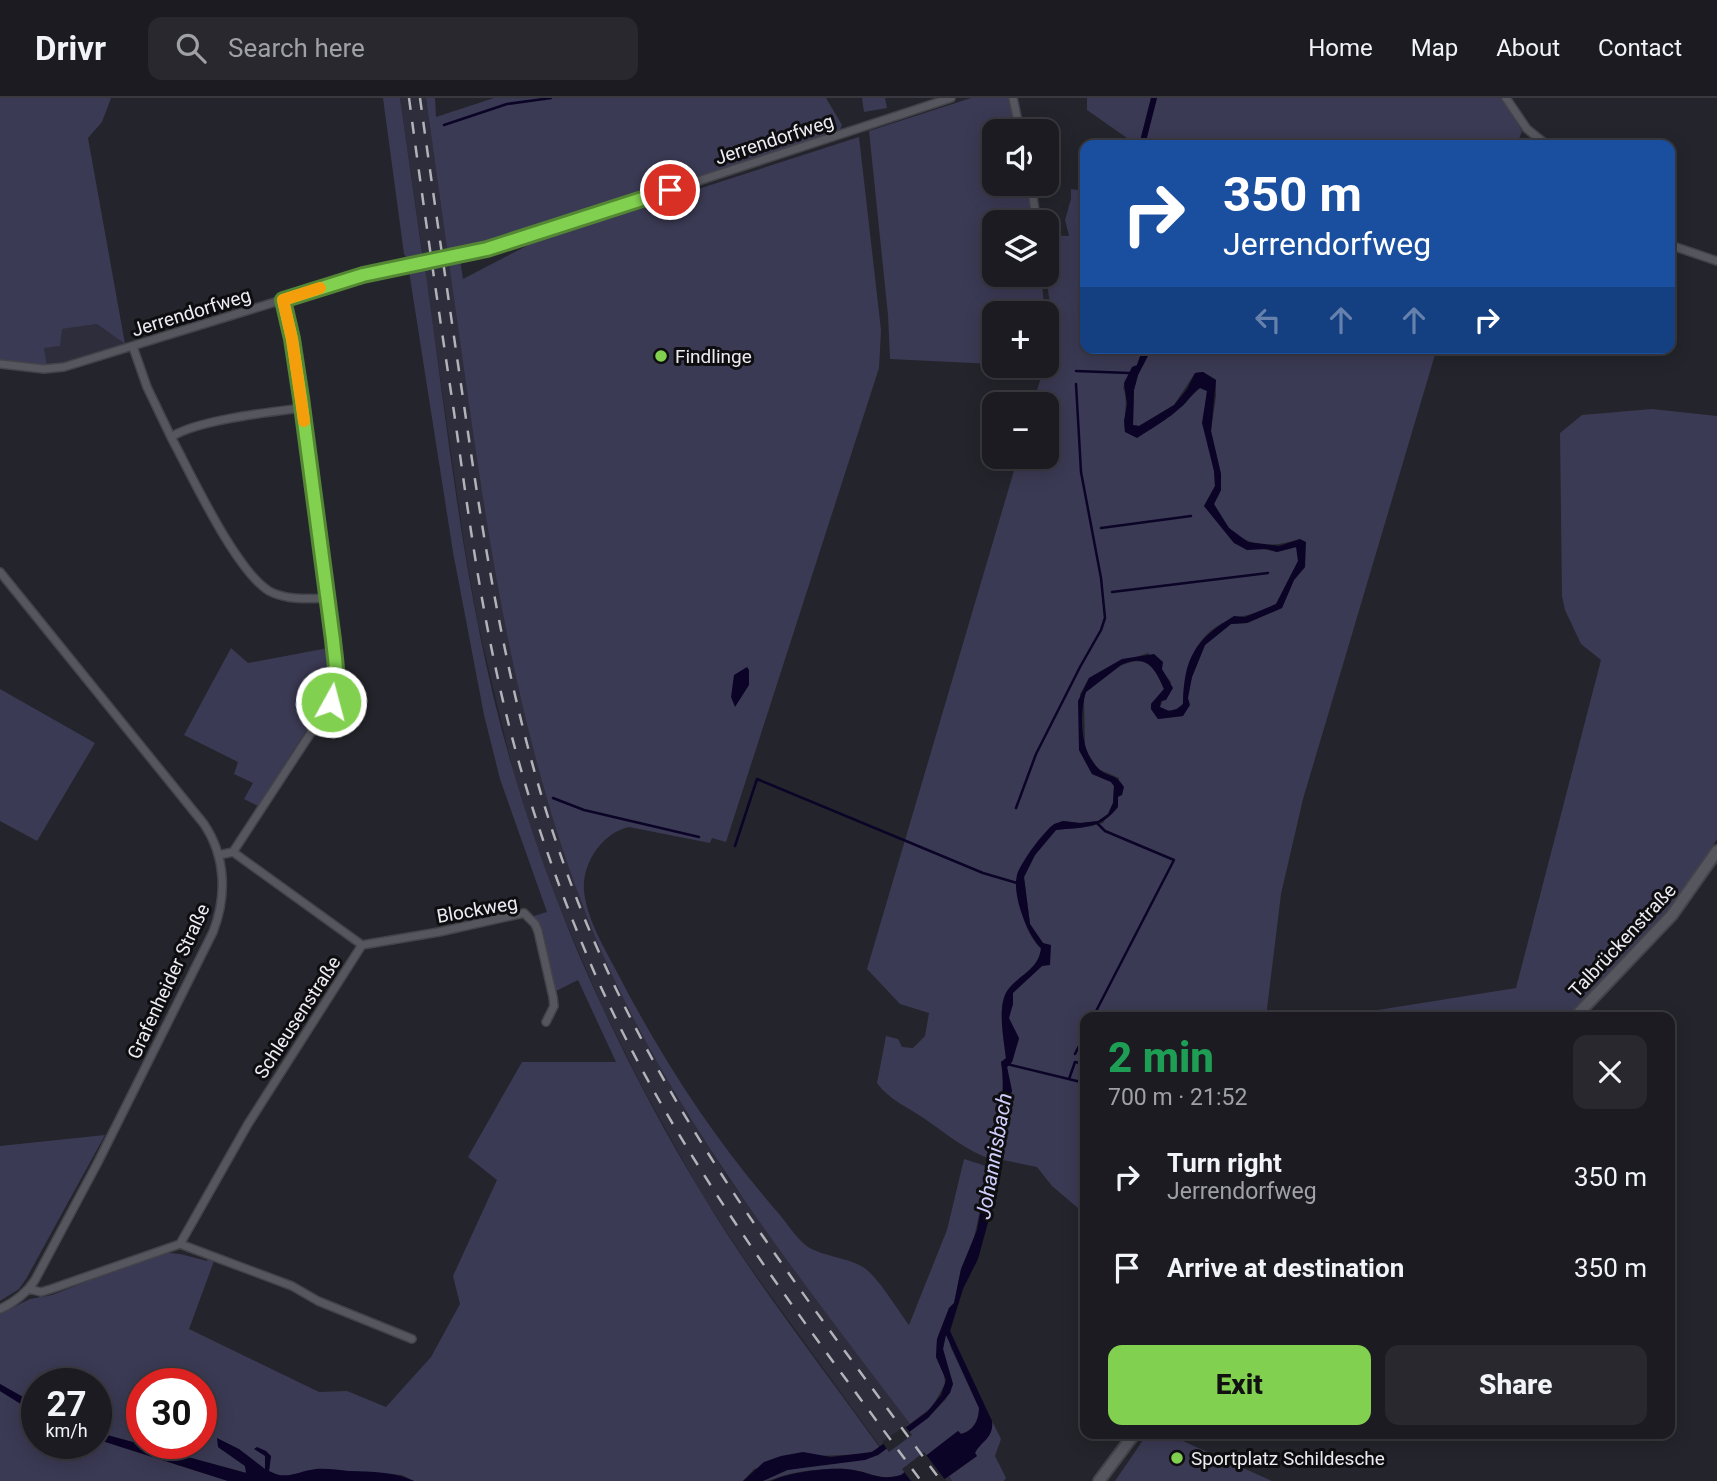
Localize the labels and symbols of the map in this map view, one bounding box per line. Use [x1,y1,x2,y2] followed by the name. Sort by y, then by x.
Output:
[712,109,836,170] street label: Jerrendorfweg
[640,160,700,220] pin
[129,283,254,342] street label: Jerrendorfweg
[675,345,752,368] place label: Findlinge
[653,348,669,364] marker: Findlinge
[294,665,368,739] position arrow
[1564,879,1681,1002] street label: Talbrückenstraße
[435,891,519,928] street label: Blockweg
[122,900,215,1063] street label: Grafenheider Straße
[249,952,345,1083] street label: Schleusenstraße
[971,1091,1017,1221] water label: Johannisbach
[126,1368,217,1459] speed limit sign: 30
[1191,1447,1385,1470] place label: Sportplatz Schildesche
[1169,1450,1185,1466] marker: Sportplatz Schildesche

